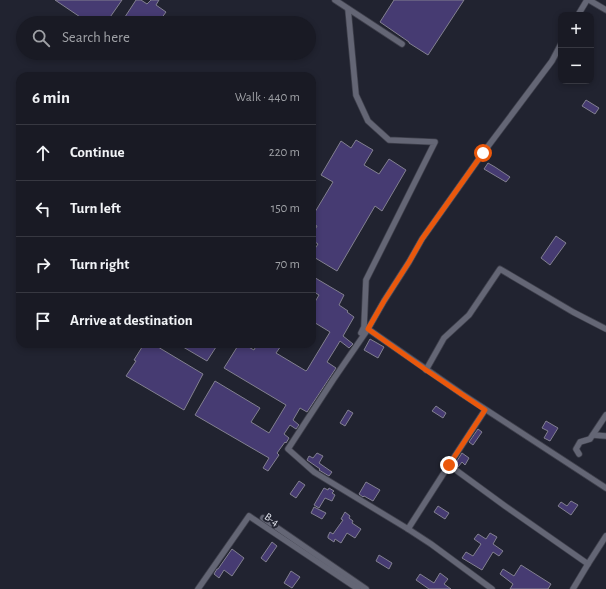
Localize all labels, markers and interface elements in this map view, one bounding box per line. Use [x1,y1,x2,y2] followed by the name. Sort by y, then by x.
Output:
[558,12,594,84] map controls
[558,12,594,48] button: +
[16,16,316,60] search box
[30,27,52,49] icon: search
[62,30,130,45] text: Search here
[558,48,594,84] button: −
[32,89,70,106] text: 6 min
[235,91,300,104] text: Walk · 440 m
[32,142,54,164] icon: ahead
[474,144,492,162] route start
[70,145,125,160] text: Continue
[269,146,300,159] text: 220 m
[32,198,54,220] icon: left
[70,201,121,216] text: Turn left
[271,202,300,215] text: 150 m
[32,254,54,276] icon: right
[70,257,129,272] text: Turn right
[275,258,300,271] text: 70 m
[32,310,54,332] icon: arrive
[70,313,193,328] text: Arrive at destination
[440,456,458,474] route end
[263,511,281,528] street label: B-4

